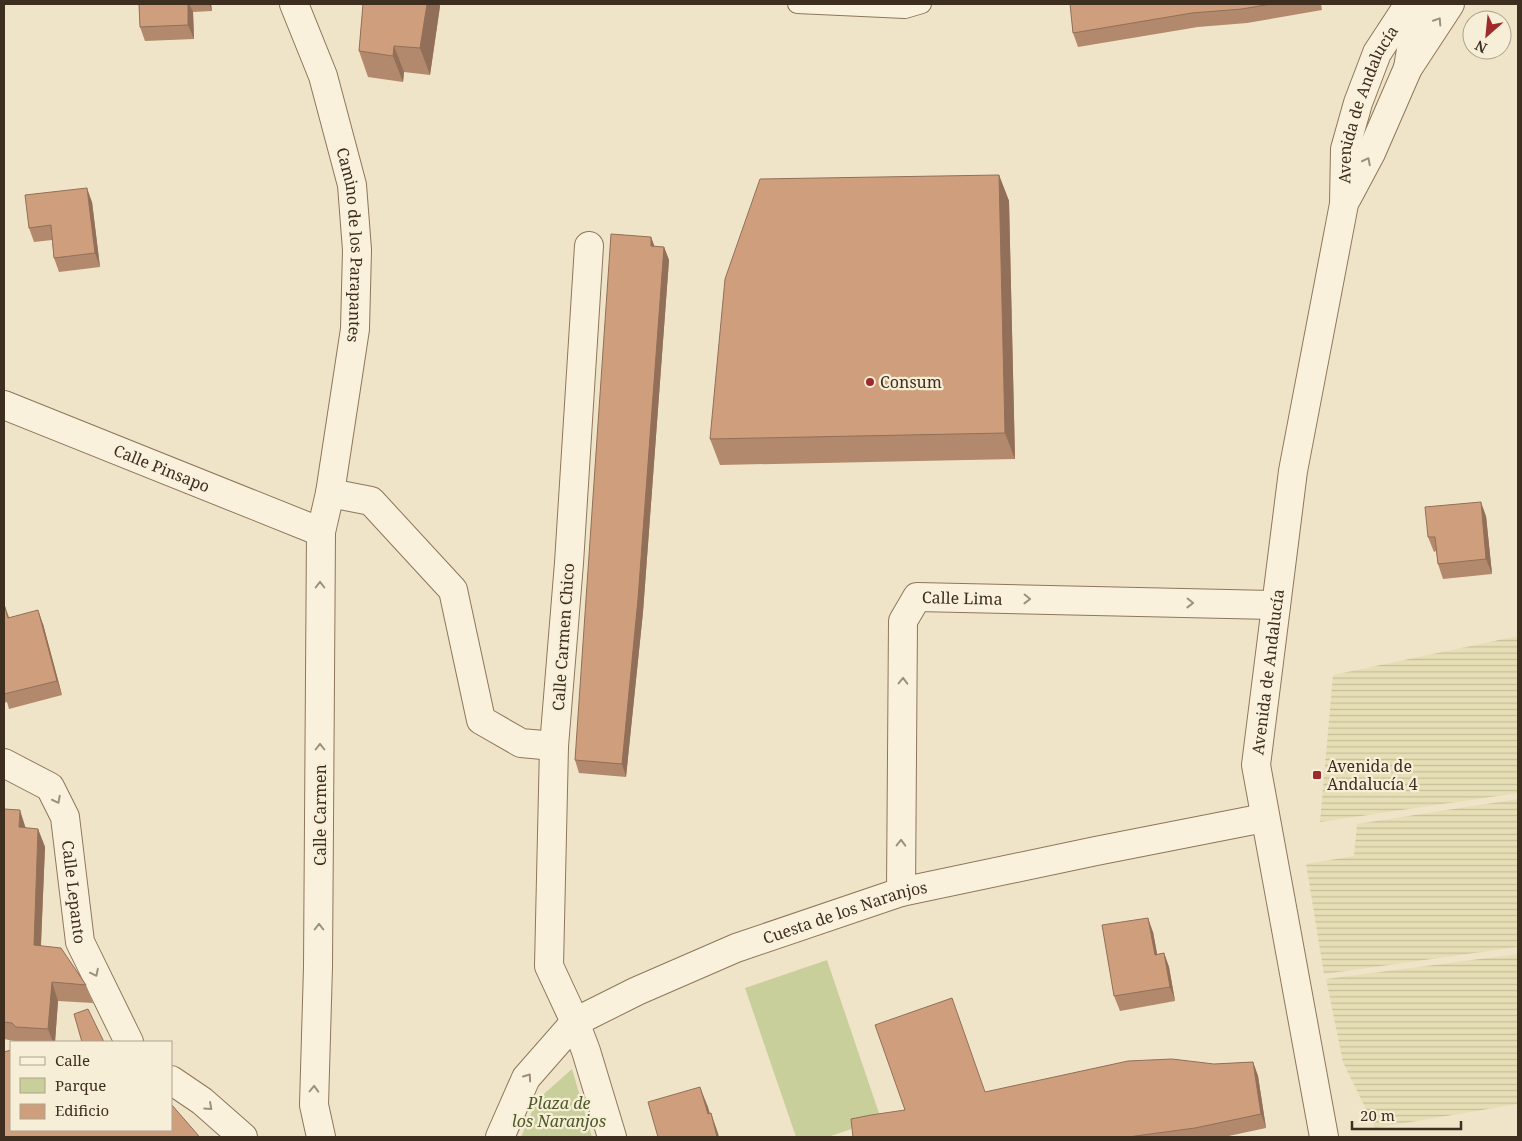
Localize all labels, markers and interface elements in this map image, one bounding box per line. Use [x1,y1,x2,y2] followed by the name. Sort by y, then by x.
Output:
[1462,10,1512,60] north arrow
[1432,17,1441,26] one-way arrow
[1333,21,1403,184] street label: Avenida de Andalucía
[1472,36,1490,58] text: N
[331,145,368,344] street label: Camino de los Parapantes
[1361,157,1371,166] one-way arrow
[880,371,942,393] place label: Consum
[864,376,876,388] marker: Consum
[110,439,213,497] street label: Calle Pinsapo
[547,562,579,712] street label: Calle Carmen Chico
[315,580,325,588] one-way arrow
[922,586,1003,610] street label: Calle Lima
[1246,588,1289,756] street label: Avenida de Andalucía
[1024,594,1031,604] one-way arrow
[1186,597,1194,608] one-way arrow
[898,676,908,684] one-way arrow
[315,743,325,750] one-way arrow
[1327,755,1418,795] place label: Avenida de Andalucía 4
[309,764,331,866] street label: Calle Carmen
[1311,769,1323,781] marker: Avenida de Andalucía 4
[50,794,60,803] one-way arrow
[57,839,91,945] street label: Calle Lepanto
[896,839,906,846] one-way arrow
[760,876,929,949] street label: Cuesta de los Naranjos
[314,923,324,930] one-way arrow
[89,968,99,977] one-way arrow
[10,1041,172,1131] legend
[55,1050,90,1070] text: Calle
[522,1074,531,1083] one-way arrow
[55,1075,106,1095] text: Parque
[309,1085,319,1093] one-way arrow
[512,1092,606,1132] park label: Plaza de los Naranjos
[1352,1098,1461,1130] scale bar
[55,1100,109,1120] text: Edificio
[203,1101,212,1110] one-way arrow
[1360,1105,1395,1125] text: 20 m

